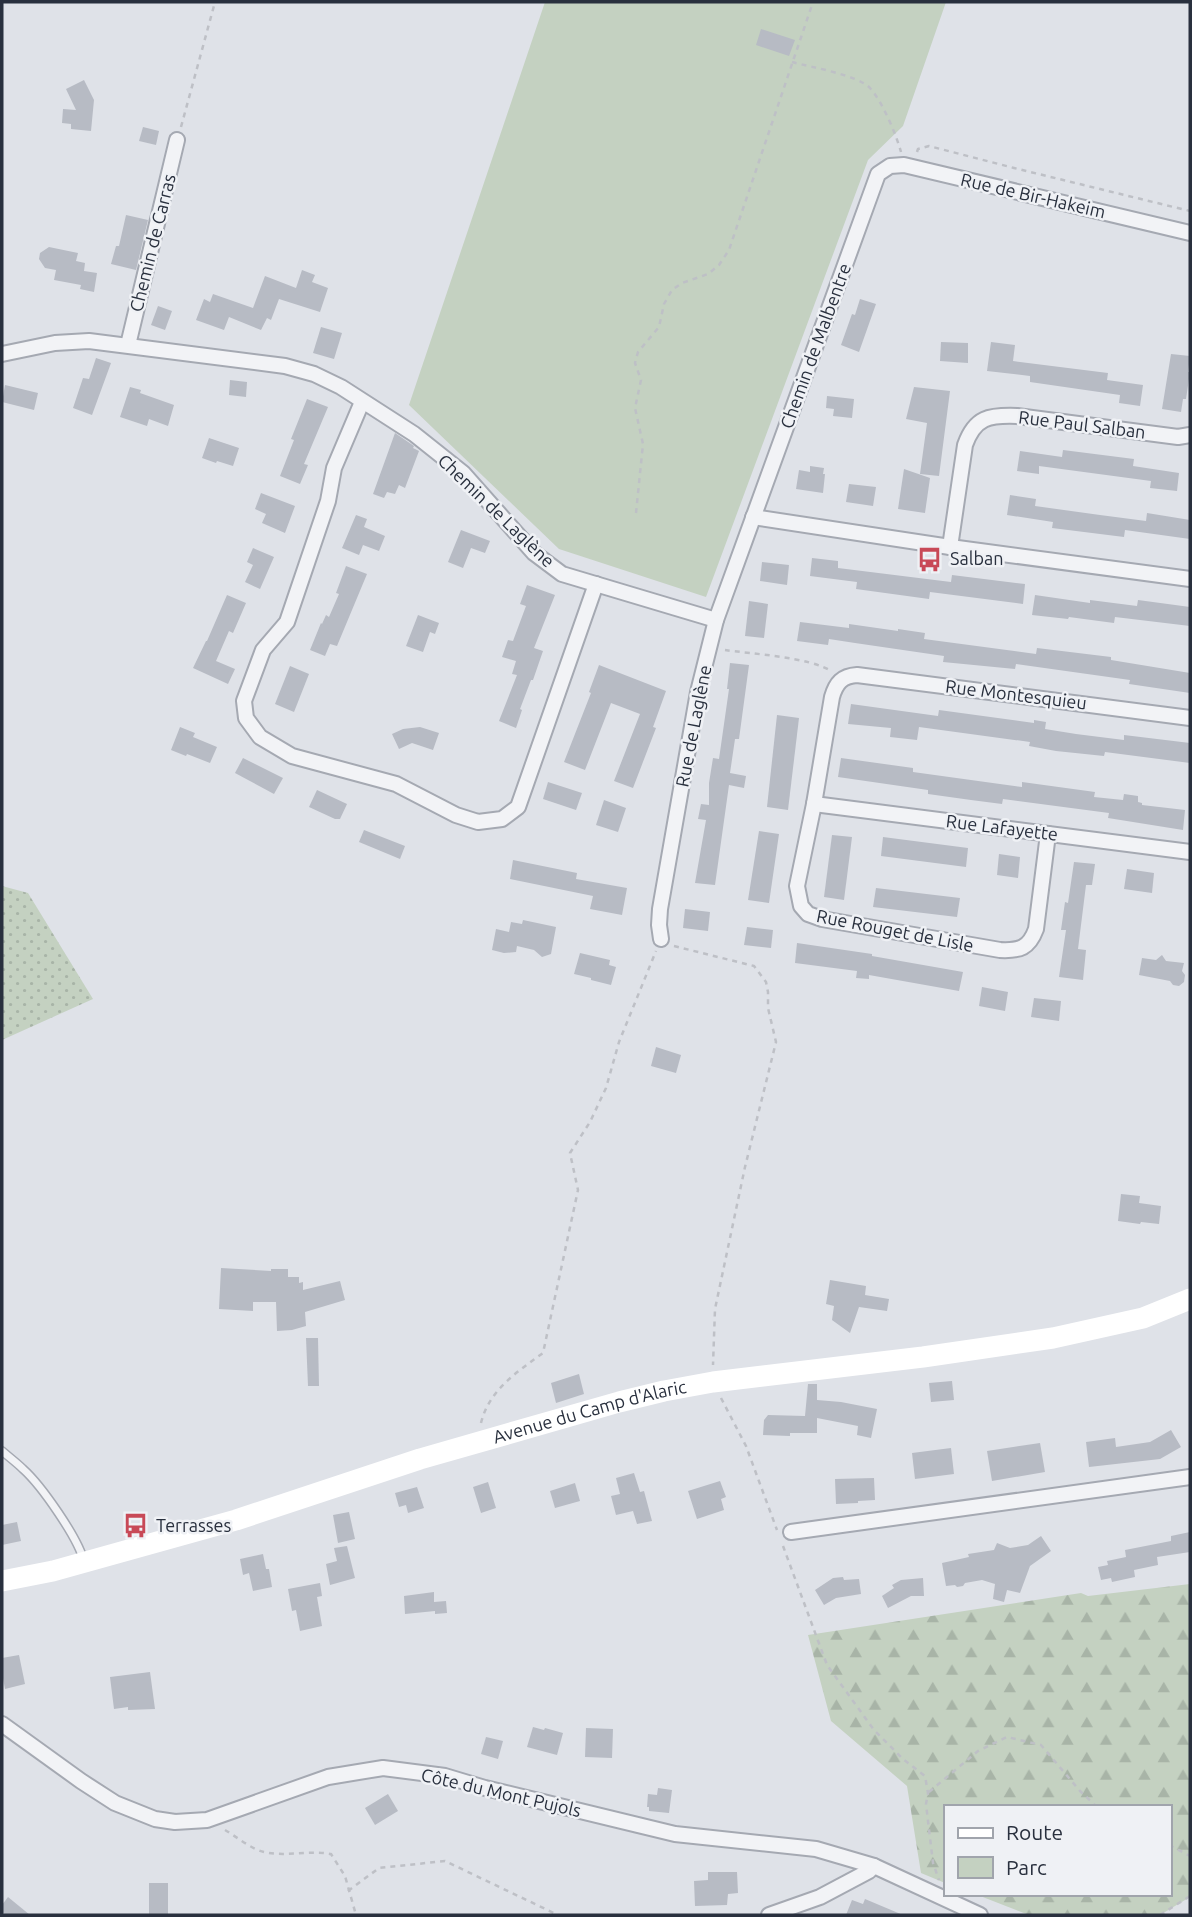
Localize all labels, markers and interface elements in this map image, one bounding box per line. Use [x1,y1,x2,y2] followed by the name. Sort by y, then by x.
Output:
[959,169,1108,221] street label: Rue de Bir-Hakeim
[125,172,179,314] street label: Chemin de Carras
[776,260,854,431] street label: Chemin de Malbentre
[1017,406,1147,442] street label: Rue Paul Salban
[434,450,559,571] street label: Chemin de Laglène
[916,545,944,573] bus stop icon: Salban
[950,548,1003,568] place label: Salban
[671,663,715,788] street label: Rue de Laglène
[944,675,1088,713] street label: Rue Montesquieu
[945,810,1059,844] street label: Rue Lafayette
[815,905,975,955] street label: Rue Rouget de Lisle
[491,1376,688,1447] street label: Avenue du Camp d'Alaric
[122,1512,150,1540] bus stop icon: Terrasses
[156,1515,232,1535] place label: Terrasses
[419,1764,583,1820] street label: Côte du Mont Pujols
[944,1805,1171,1896] legend
[1006,1820,1063,1844] text: Route
[1006,1855,1047,1879] text: Parc

